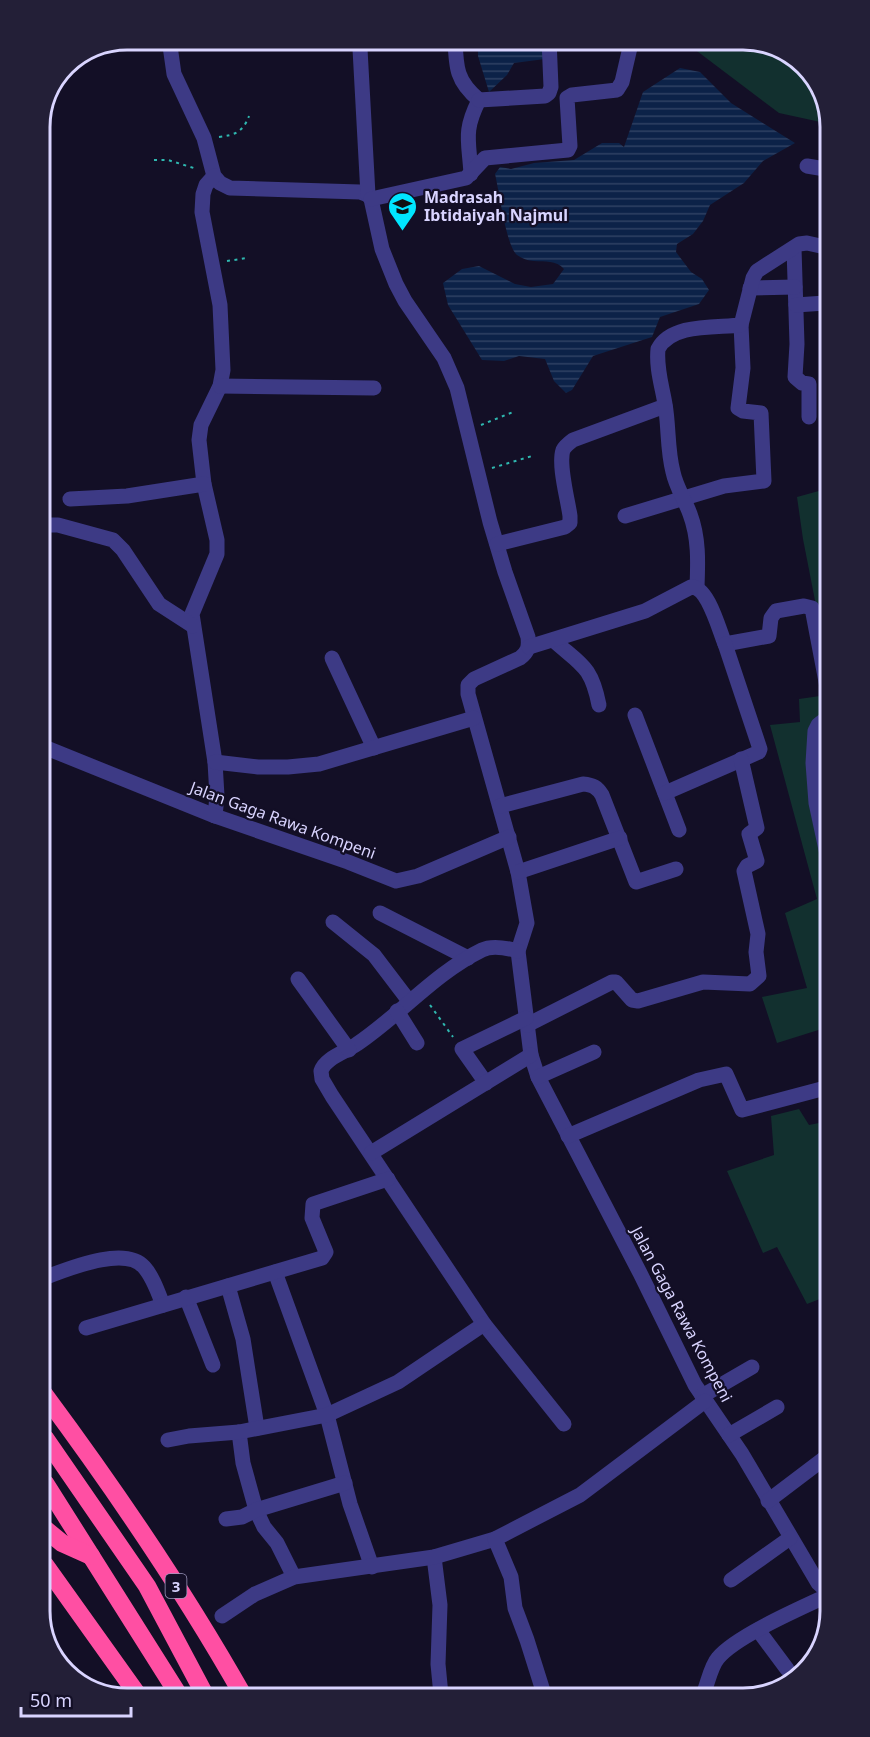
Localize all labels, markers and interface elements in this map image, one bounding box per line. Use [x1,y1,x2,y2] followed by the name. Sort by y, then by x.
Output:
[424,186,568,226] place label: Madrasah Ibtidaiyah Najmul
[387,190,419,232] school or university icon: Madrasah Ibtidaiyah Najmul
[185,775,379,864] street label: Jalan Gaga Rawa Kompeni
[625,1220,738,1406] street label: Jalan Gaga Rawa Kompeni
[166,1574,186,1598] road number: 3
[21,1680,130,1718] scale bar
[30,1688,72,1712] text: 50 m

